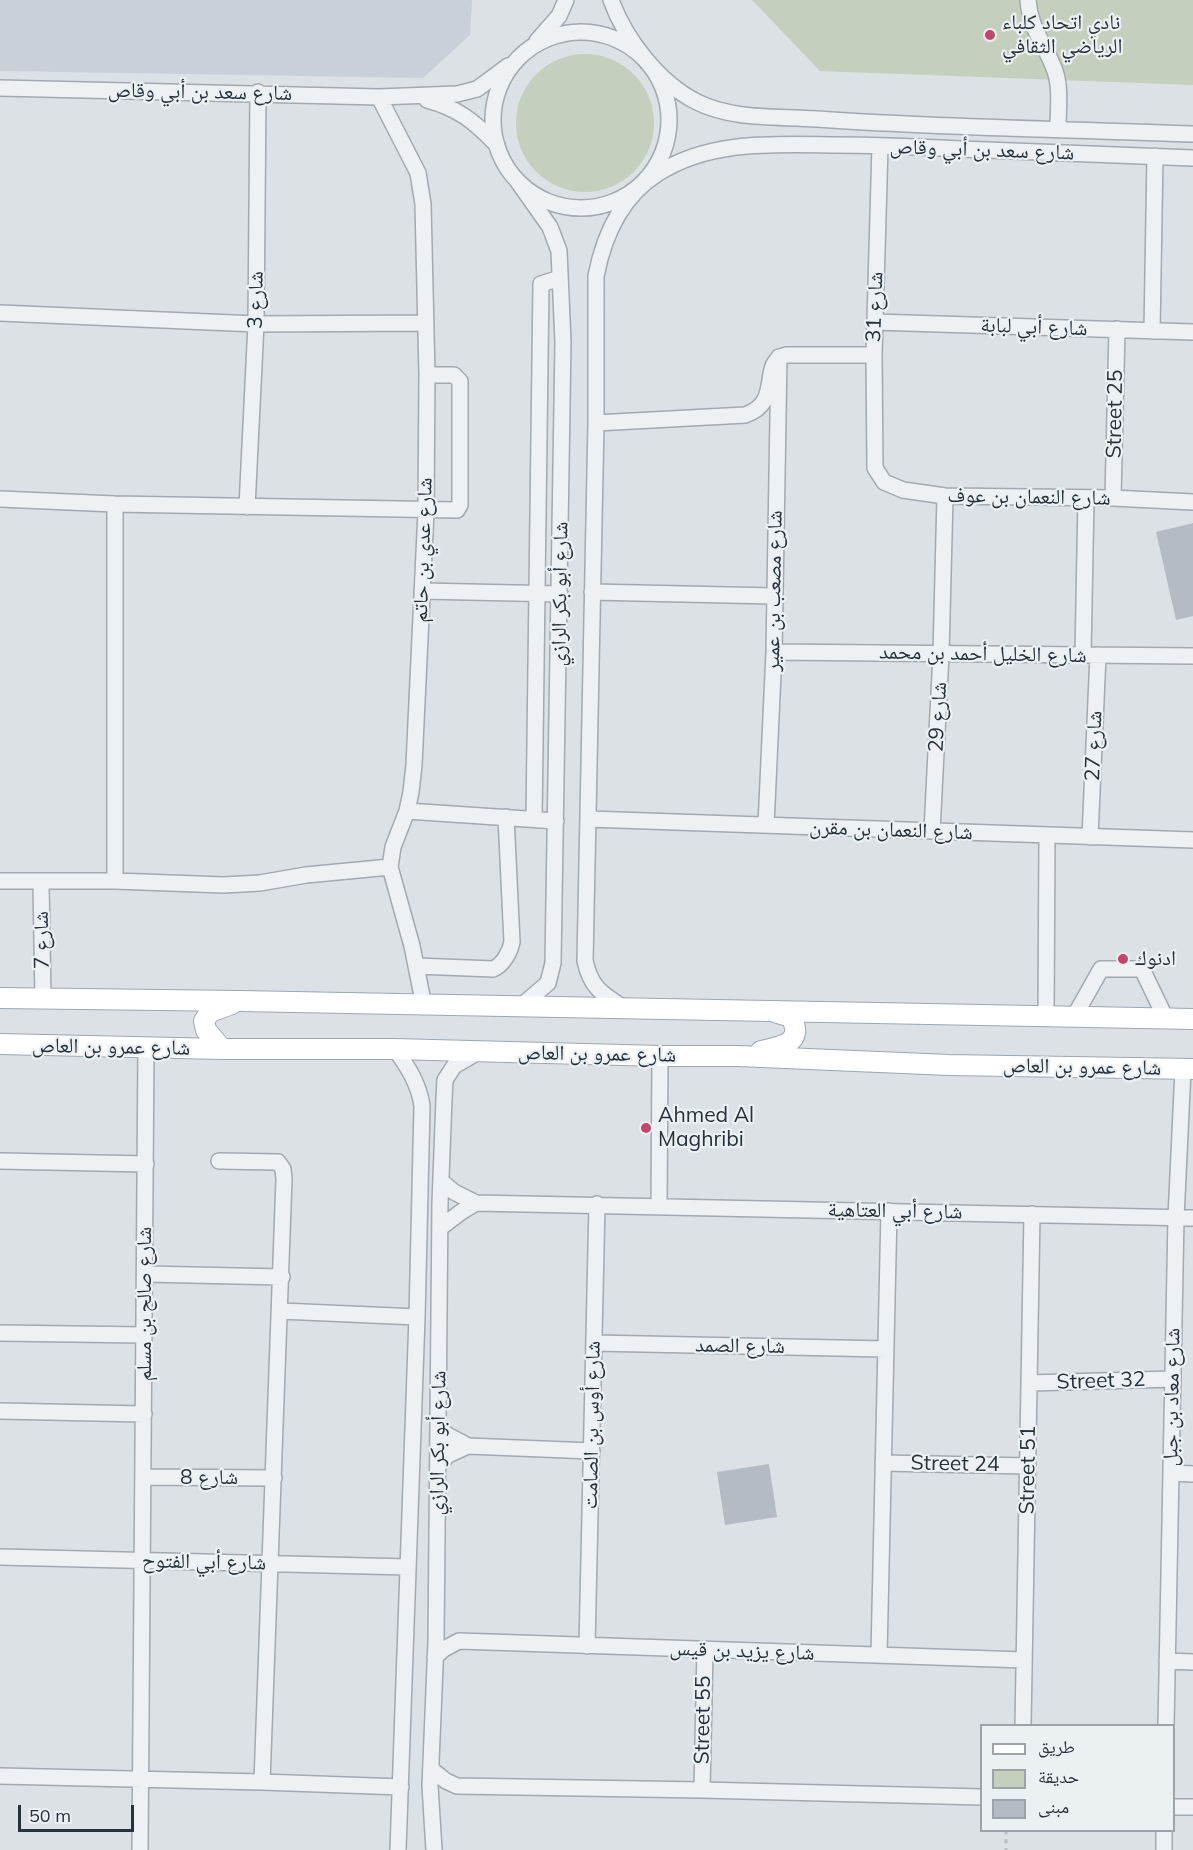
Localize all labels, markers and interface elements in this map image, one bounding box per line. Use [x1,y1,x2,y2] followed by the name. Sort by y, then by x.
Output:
[1002,10,1123,60] place label: نادي اتحاد كلباء الرياضي الثقافي
[983,28,997,42] marker: نادي اتحاد كلباء الرياضي الثقافي
[108,78,292,106] street label: شارع سعد بن أبي وقاص
[889,134,1075,166] street label: شارع سعد بن أبي وقاص
[243,271,269,329] street label: شارع 3
[861,271,889,343] street label: شارع 31
[980,313,1088,341] street label: شارع أبي لبابة
[1102,369,1128,459] street label: Street 25
[408,477,438,623] street label: شارع عدي بن حاتم
[947,483,1111,511] street label: شارع النعمان بن عوف
[760,510,788,672] street label: شارع مصعب بن عمير
[546,521,574,667] street label: شارع أبو بكر الرازي
[879,640,1087,668] street label: شارع الخليل أحمد بن محمد
[924,681,952,753] street label: شارع 29
[1080,710,1108,782] street label: شارع 27
[809,815,973,845] street label: شارع النعمان بن مقرن
[29,911,55,969] street label: شارع 7
[1135,946,1176,972] place label: ادنوك
[1116,952,1130,966] marker: ادنوك
[32,1033,190,1061] street label: شارع عمرو بن العاص
[518,1040,676,1068] street label: شارع عمرو بن العاص
[1003,1053,1161,1081] street label: شارع عمرو بن العاص
[658,1103,754,1153] place label: Ahmed Al Maghribi
[639,1121,653,1135] marker: Ahmed Al Maghribi
[827,1197,963,1225] street label: شارع أبي العتاهية
[132,1227,158,1381] street label: شارع صالح بن مسلم
[1158,1327,1186,1467] street label: شارع معاد بن جبل
[695,1333,785,1359] street label: شارع الصمد
[578,1341,606,1509] street label: شارع أوس بن الصامت
[1056,1367,1146,1395] street label: Street 32
[424,1370,452,1516] street label: شارع أبو بكر الرازي
[1015,1425,1041,1515] street label: Street 51
[910,1451,1000,1477] street label: Street 24
[180,1465,238,1491] street label: شارع 8
[142,1548,266,1576] street label: شارع أبي الفتوح
[669,1636,815,1666] street label: شارع يزيد بن قيس
[690,1675,716,1765] street label: Street 55
[980,1724,1175,1832] legend
[1038,1735,1075,1758] text: طريق
[1038,1765,1079,1788] text: حديقة
[21,1793,136,1831] scale bar
[1038,1795,1069,1818] text: مبنى
[29,1804,71,1827] text: 50 m

